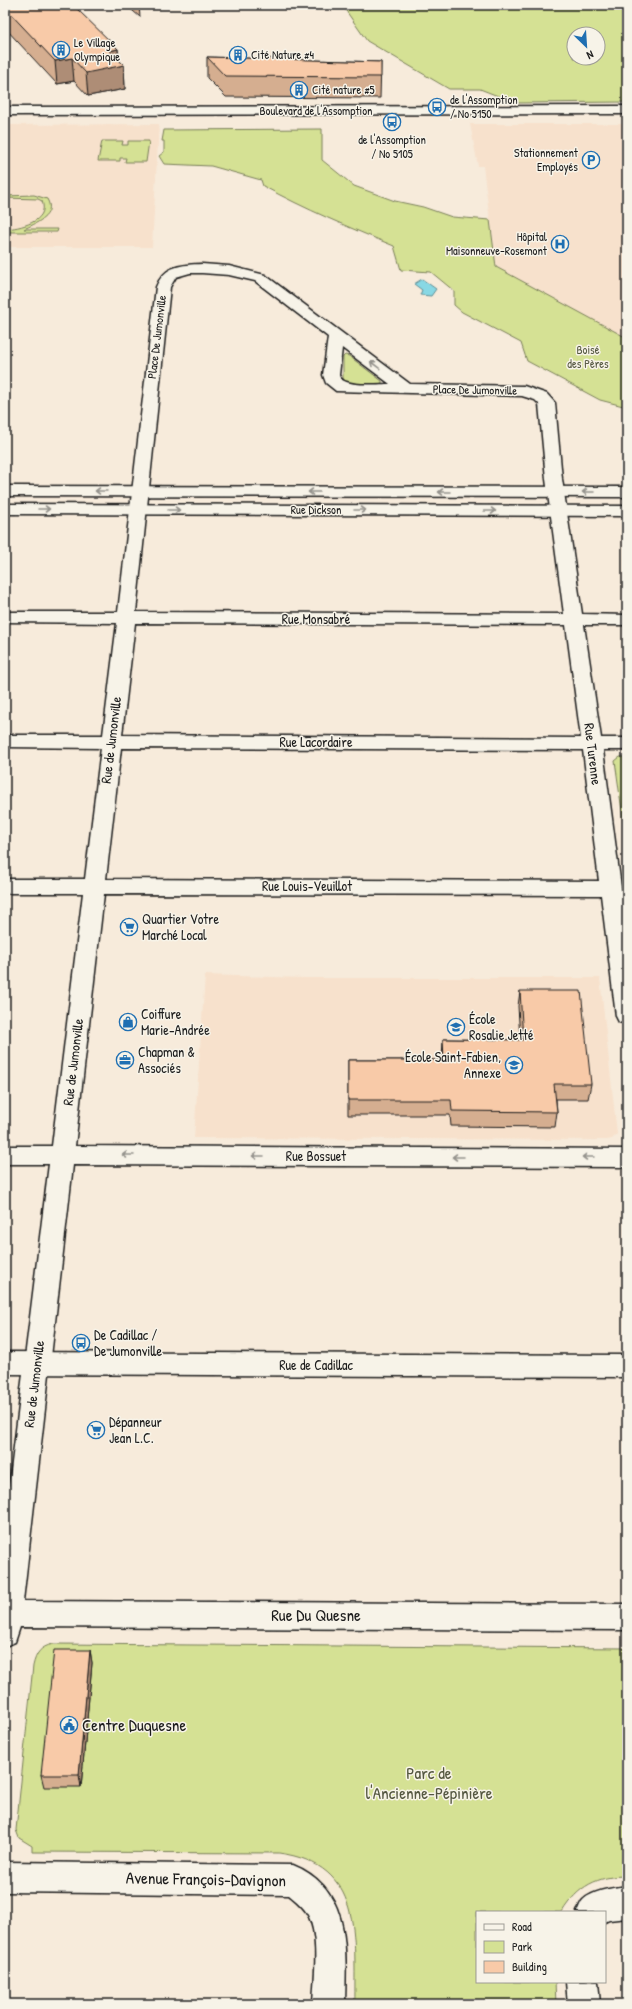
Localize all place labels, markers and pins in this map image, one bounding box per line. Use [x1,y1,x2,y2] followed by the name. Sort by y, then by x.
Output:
[74,34,120,65] place label: Le Village Olympique
[51,40,71,60] building icon: Le Village Olympique
[228,45,248,65] building icon: Cité Nature #4
[251,46,315,63] place label: Cité Nature #4
[289,80,309,100] building icon: Cité nature #5
[312,81,375,98] place label: Cité nature #5
[450,91,518,122] place label: de l'Assomption / No 5150
[427,97,447,117] bus stop icon: de l'Assomption / No 5150
[382,112,402,132] bus stop icon: de l'Assomption / No 5105
[358,131,426,162] place label: de l'Assomption / No 5105
[514,144,579,175] place label: Stationnement Employés
[581,150,601,170] parking icon: Stationnement Employés
[446,228,548,259] place label: Hôpital Maisonneuve-Rosemont
[550,234,570,254] hospital icon: Hôpital Maisonneuve-Rosemont
[142,909,219,944] place label: Quartier Votre Marché Local
[119,917,139,937] supermarket icon: Quartier Votre Marché Local
[141,1004,210,1039] place label: Coiffure Marie-Andrée
[469,1009,534,1044] place label: École Rosalie Jetté
[118,1012,138,1032] shop icon: Coiffure Marie-Andrée
[446,1017,466,1037] school or university icon: École Rosalie Jetté
[138,1042,195,1077] place label: Chapman & Associés
[405,1047,501,1082] place label: École Saint-Fabien, Annexe
[115,1050,135,1070] office icon: Chapman & Associés
[504,1055,524,1075] school or university icon: École Saint-Fabien, Annexe
[94,1325,162,1360] place label: De Cadillac / De Jumonville
[71,1333,91,1353] bus stop icon: De Cadillac / De Jumonville
[109,1412,163,1447] place label: Dépanneur Jean L.C.
[86,1420,106,1440] supermarket icon: Dépanneur Jean L.C.
[82,1713,186,1736] place label: Centre Duquesne
[59,1715,79,1735] public building icon: Centre Duquesne

